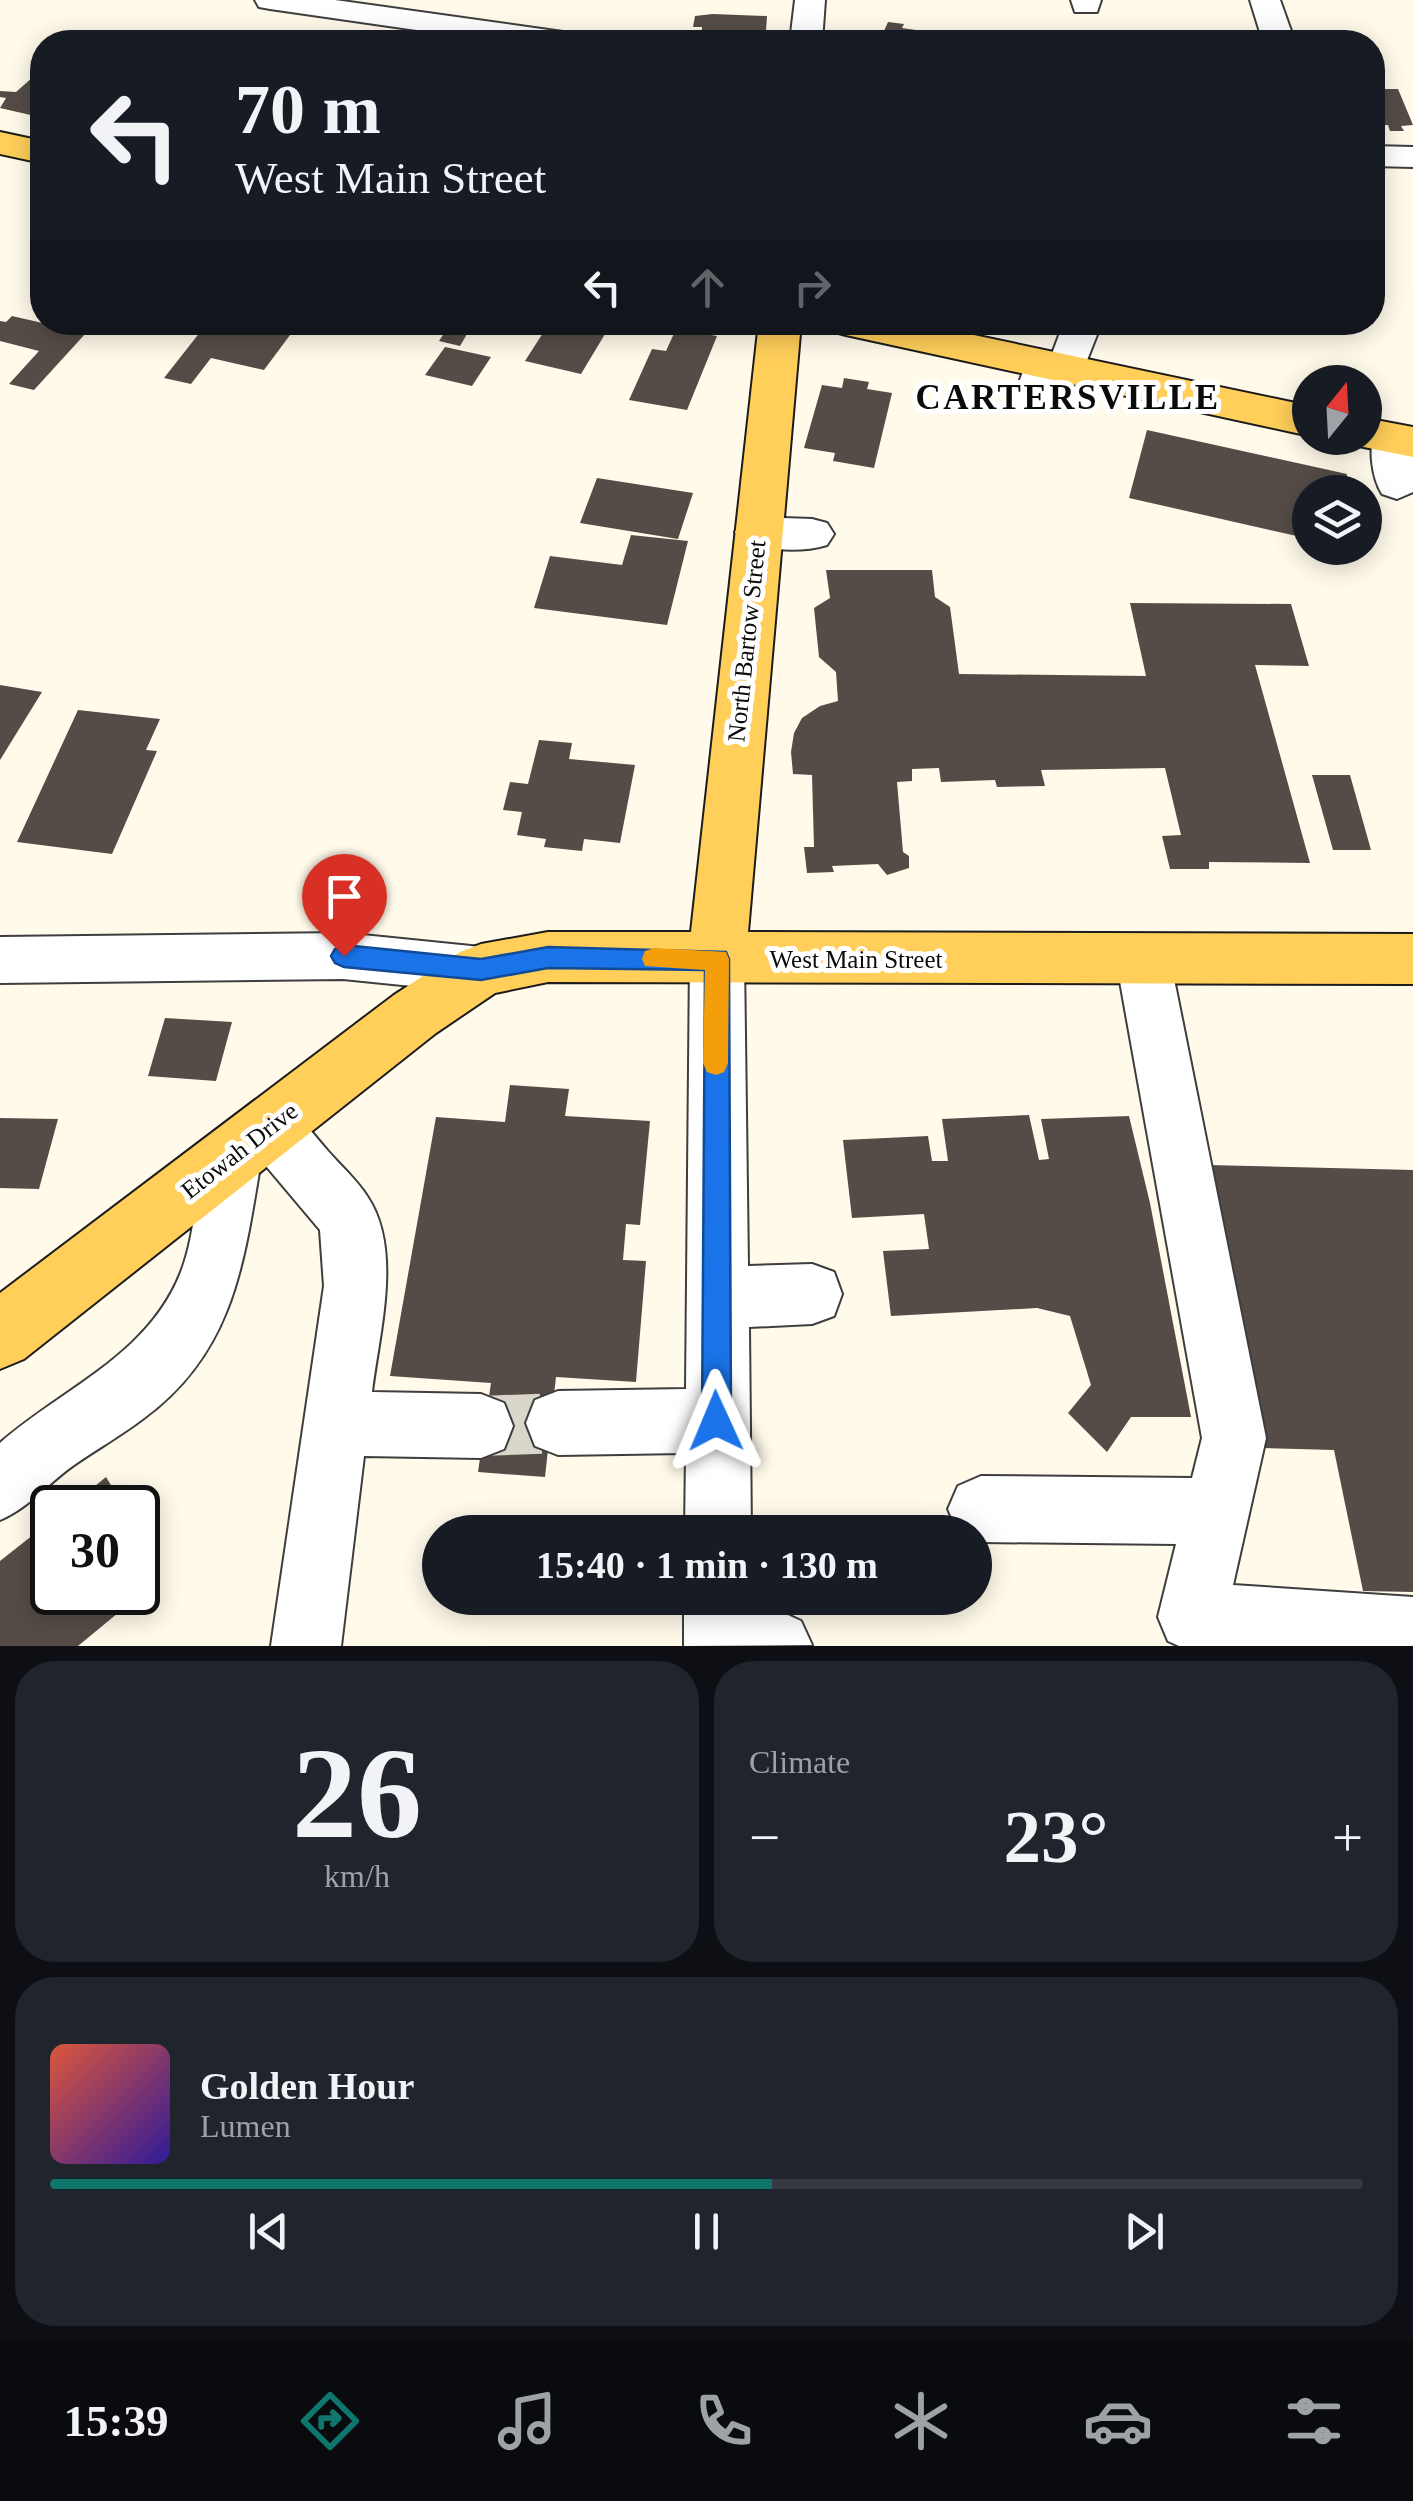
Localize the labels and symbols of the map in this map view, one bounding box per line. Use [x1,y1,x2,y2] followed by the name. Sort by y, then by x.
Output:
[1292,365,1382,455] north arrow
[916,378,1220,417] district label: CARTERSVILLE
[722,539,771,743] street label: North Bartow Street
[302,854,387,957] pin
[770,946,943,973] street label: West Main Street
[176,1097,303,1204] street label: Etowah Drive
[664,1369,768,1473] position arrow
[30,1485,160,1615] speed limit sign: 30

